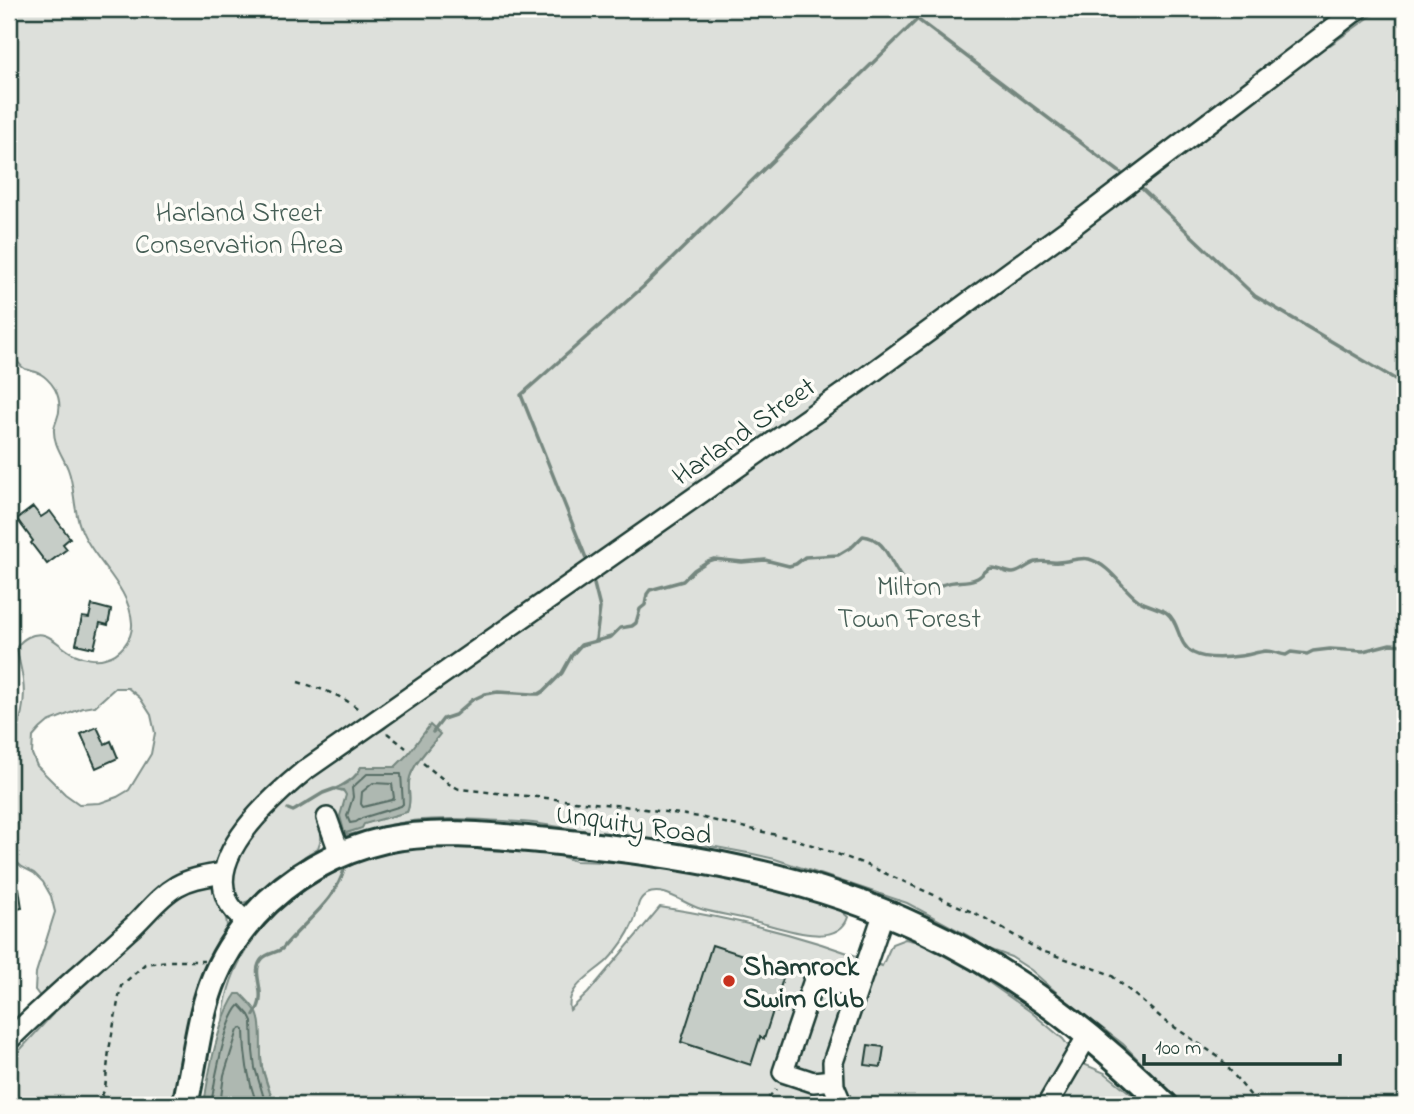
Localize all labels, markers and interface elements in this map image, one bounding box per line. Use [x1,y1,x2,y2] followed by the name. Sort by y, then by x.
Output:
[135,194,343,267] park label: Harland Street Conservation Area
[665,368,825,498] street label: Harland Street
[837,568,981,641] park label: Milton Town Forest
[553,795,714,858] street label: Unquity Road
[743,948,864,1021] place label: Shamrock Swim Club
[721,973,737,989] marker: Shamrock Swim Club
[1144,1023,1340,1067] scale bar
[1155,1034,1201,1064] text: 100 m

